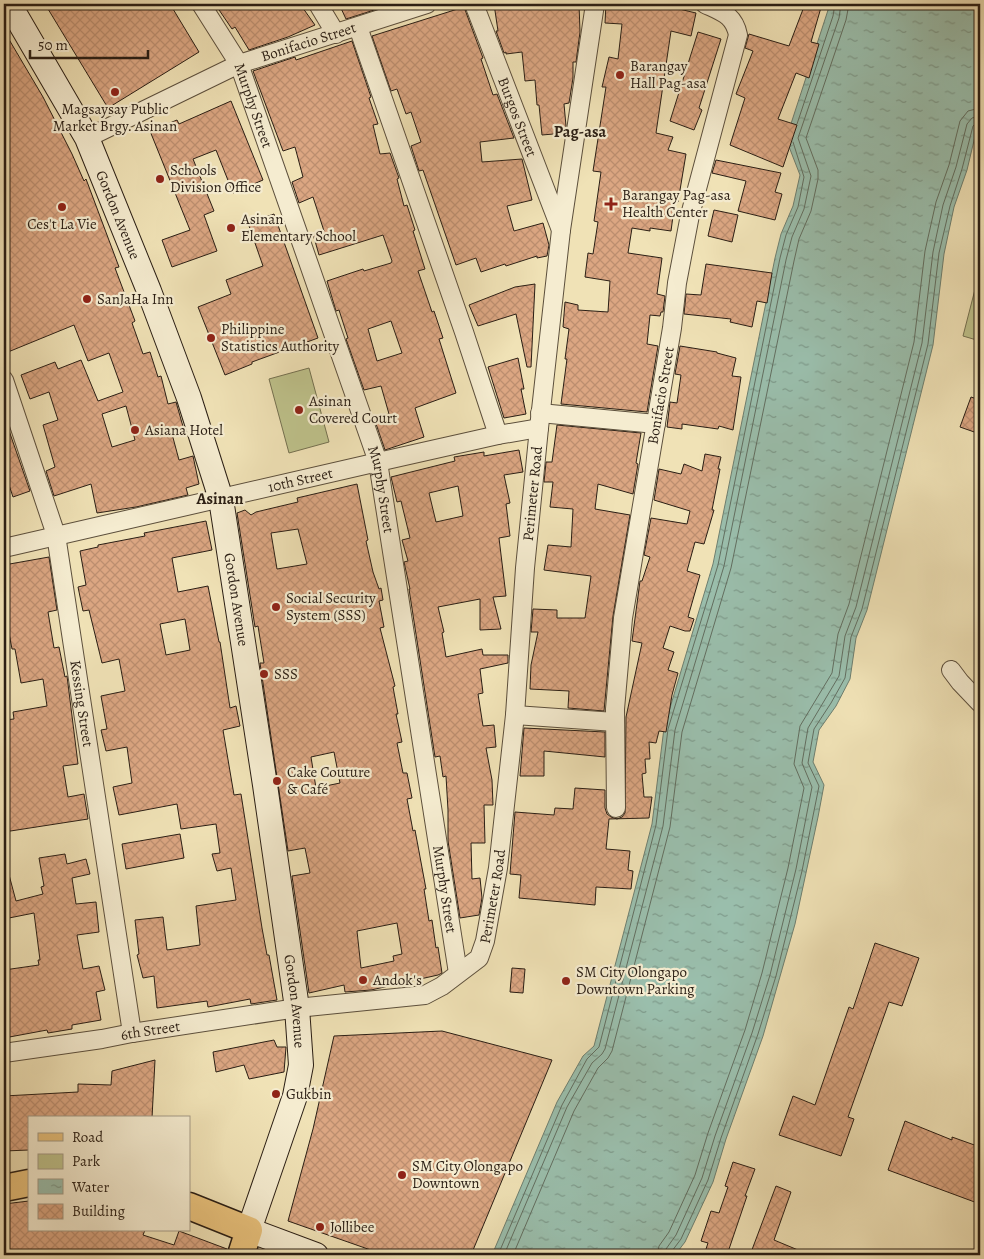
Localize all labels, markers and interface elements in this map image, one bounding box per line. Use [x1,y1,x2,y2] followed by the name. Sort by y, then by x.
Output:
[258,17,359,66] street label: Bonifacio Street
[30,28,148,60] scale bar
[38,35,68,55] text: 50 m
[630,56,706,93] place label: Barangay Hall Pag-asa
[229,60,278,151] street label: Murphy Street
[614,69,626,81] marker: Barangay Hall Pag-asa
[493,74,542,160] street label: Burgos Street
[109,86,121,98] marker: Magsaysay Public Market Brgy. Asinan
[53,99,177,136] place label: Magsaysay Public Market Brgy. Asinan
[554,121,606,143] district label: Pag-asa
[170,160,261,197] place label: Schools Division Office
[91,167,145,263] street label: Gordon Avenue
[154,173,166,185] marker: Schools Division Office
[622,185,731,222] place label: Barangay Pag-asa Health Center
[604,197,618,211] marker: Barangay Pag-asa Health Center
[56,201,68,213] marker: Ces't La Vie
[240,209,356,246] place label: Asinan Elementary School
[27,214,97,234] place label: Ces't La Vie
[225,222,237,234] marker: Asinan Elementary School
[97,289,173,309] place label: SanJaHa Inn
[81,293,93,305] marker: SanJaHa Inn
[221,319,340,356] place label: Philippine Statistics Authority
[205,332,217,344] marker: Philippine Statistics Authority
[643,345,679,446] street label: Bonifacio Street
[308,391,397,428] place label: Asinan Covered Court
[293,404,305,416] marker: Asinan Covered Court
[144,420,223,440] place label: Asiana Hotel
[129,424,141,436] marker: Asiana Hotel
[363,443,399,534] street label: Murphy Street
[518,444,547,542] street label: Perimeter Road
[266,463,335,497] street label: 10th Street
[196,488,243,510] district label: Asinan
[219,551,254,648] street label: Gordon Avenue
[286,588,376,625] place label: Social Security System (SSS)
[270,601,282,613] marker: Social Security System (SSS)
[65,659,98,748] street label: Kessing Street
[274,664,298,684] place label: SSS
[258,668,270,680] marker: SSS
[287,762,371,799] place label: Cake Couture & Café
[271,775,283,787] marker: Cake Couture & Café
[428,844,462,935] street label: Murphy Street
[475,847,510,945] street label: Perimeter Road
[279,953,310,1049] street label: Gordon Avenue
[576,962,695,999] place label: SM City Olongapo Downtown Parking
[372,970,422,990] place label: Andok's
[357,974,369,986] marker: Andok's
[560,975,572,987] marker: SM City Olongapo Downtown Parking
[119,1016,181,1045] street label: 6th Street
[286,1084,331,1104] place label: Gukbin
[270,1088,282,1100] marker: Gukbin
[28,1116,190,1232] legend
[72,1127,104,1147] text: Road
[72,1151,101,1171] text: Park
[412,1156,523,1193] place label: SM City Olongapo Downtown
[396,1169,408,1181] marker: SM City Olongapo Downtown
[71,1177,109,1197] text: Water
[72,1201,125,1221] text: Building
[330,1217,375,1237] place label: Jollibee
[314,1221,326,1233] marker: Jollibee

